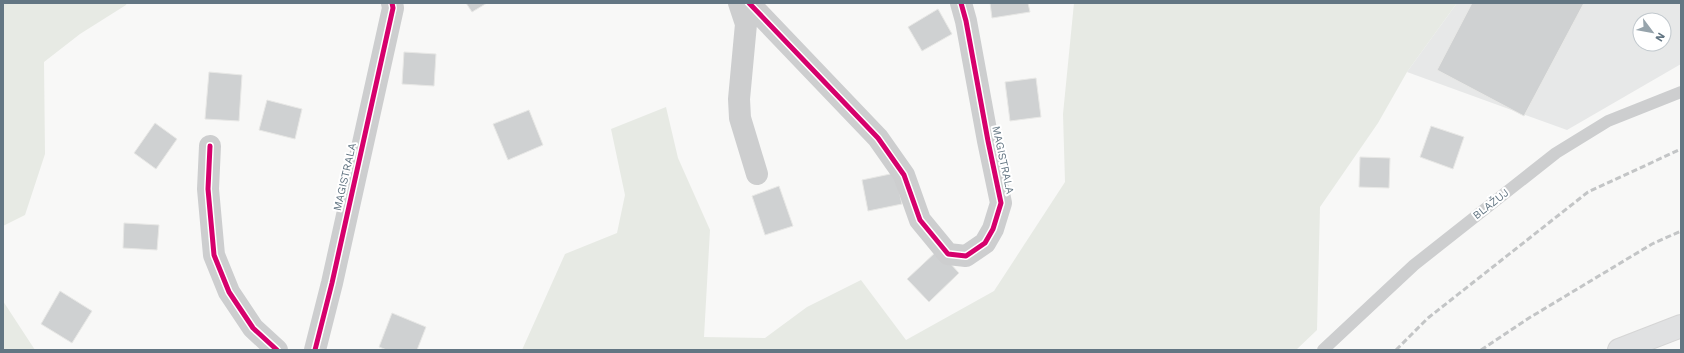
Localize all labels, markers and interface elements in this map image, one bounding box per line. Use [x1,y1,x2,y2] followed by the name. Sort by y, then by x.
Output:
[1632,12,1672,52] north arrow
[1652,30,1668,44] text: N
[989,125,1017,195] street label: MAGISTRALA
[331,142,359,212] street label: MAGISTRALA
[1470,185,1512,222] street label: BLAŽUJ

